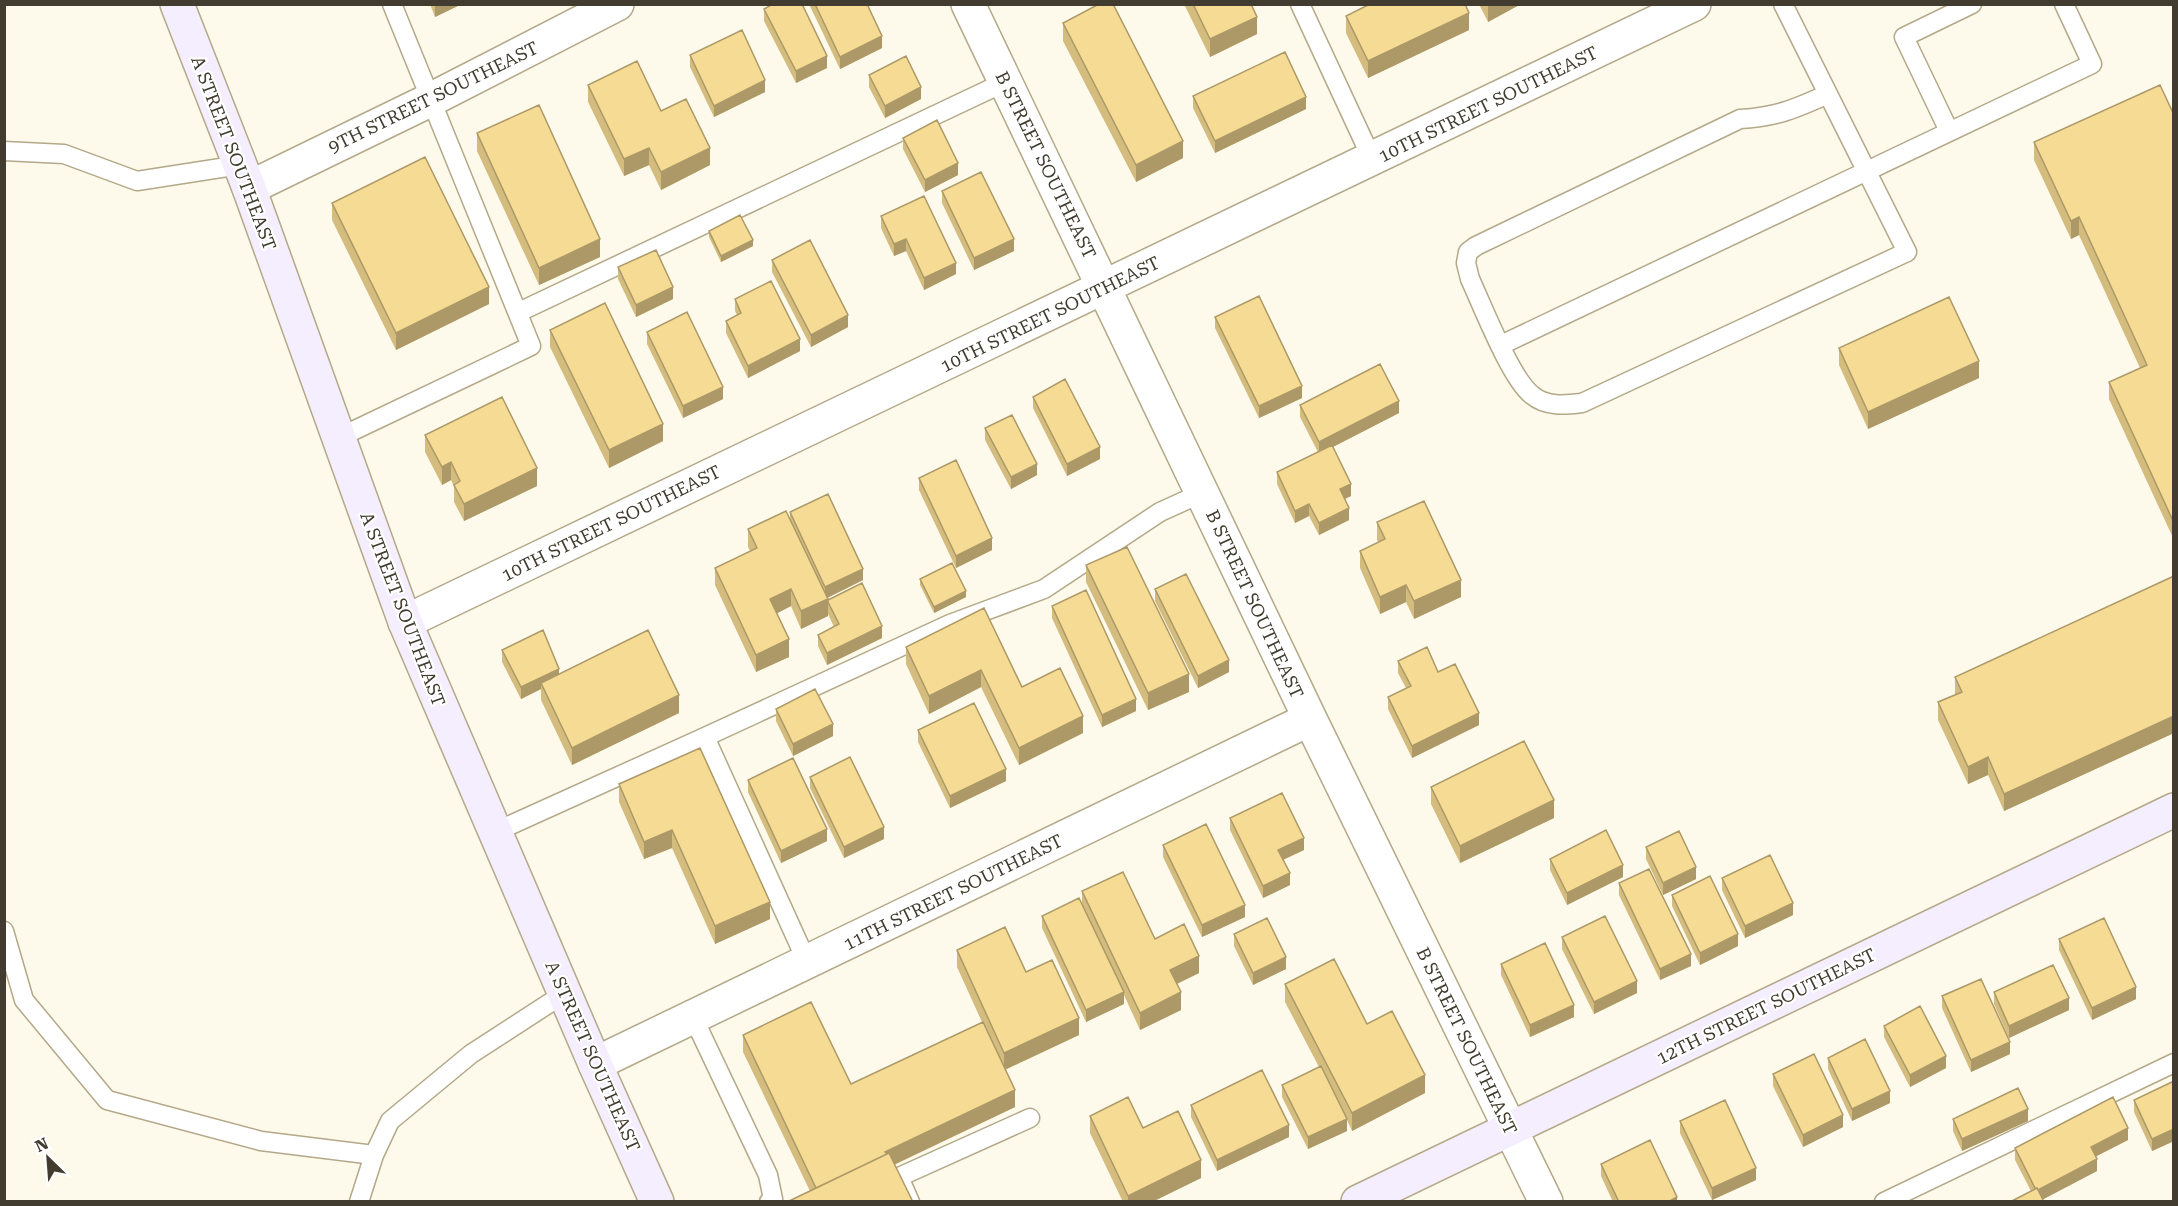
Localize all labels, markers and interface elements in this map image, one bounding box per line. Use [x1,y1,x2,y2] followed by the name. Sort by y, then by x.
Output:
[325,37,541,157] street label: 9TH STREET SOUTHEAST
[1375,42,1601,166] street label: 10TH STREET SOUTHEAST
[187,53,281,253] street label: A STREET SOUTHEAST
[991,68,1101,262] street label: B STREET SOUTHEAST
[937,252,1163,376] street label: 10TH STREET SOUTHEAST
[498,461,724,585] street label: 10TH STREET SOUTHEAST
[1202,506,1308,702] street label: B STREET SOUTHEAST
[356,509,450,709] street label: A STREET SOUTHEAST
[840,830,1066,954] street label: 11TH STREET SOUTHEAST
[1412,944,1522,1138] street label: B STREET SOUTHEAST
[1653,944,1879,1068] street label: 12TH STREET SOUTHEAST
[541,957,645,1155] street label: A STREET SOUTHEAST
[18,1128,78,1188] north arrow
[32,1134,51,1156] text: N

